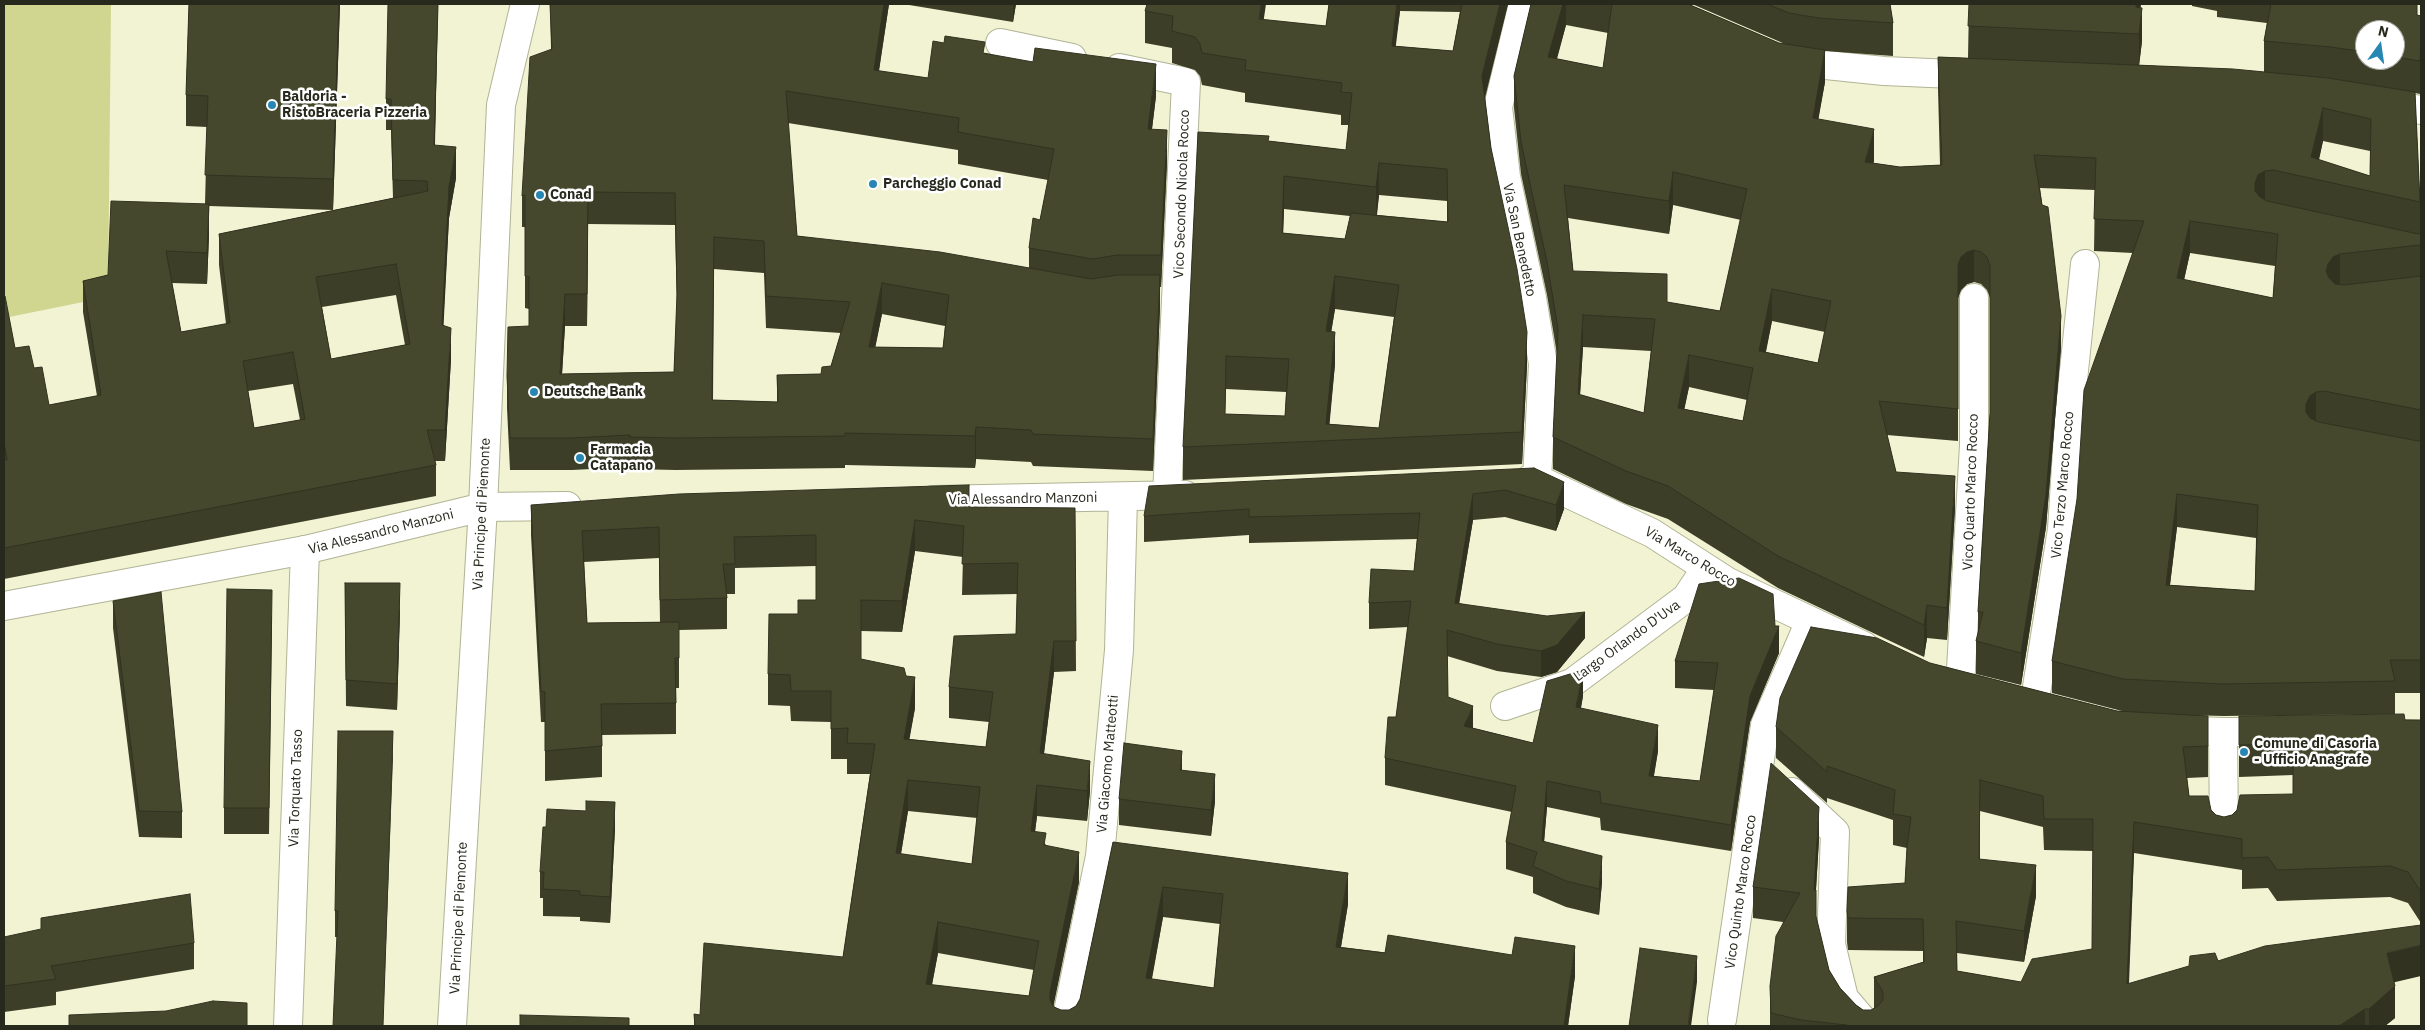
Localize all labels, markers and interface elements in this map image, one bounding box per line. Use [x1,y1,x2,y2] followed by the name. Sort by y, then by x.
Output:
[2355,20,2405,70] north arrow
[2376,21,2390,41] text: N
[282,89,427,121] place label: Baldoria - RistoBraceria Pizzeria
[266,99,278,111] marker: Baldoria - RistoBraceria Pizzeria
[1171,109,1193,279] street label: Vico Secondo Nicola Rocco
[883,176,1002,192] place label: Parcheggio Conad
[867,178,879,190] marker: Parcheggio Conad
[1499,182,1539,298] street label: Via San Benedetto
[550,187,592,203] place label: Conad
[534,189,546,201] marker: Conad
[544,384,643,400] place label: Deutsche Bank
[528,386,540,398] marker: Deutsche Bank
[2048,411,2078,559] street label: Vico Terzo Marco Rocco
[1960,413,1982,571] street label: Vico Quarto Marco Rocco
[470,437,494,591] street label: Via Principe di Piemonte
[590,442,653,474] place label: Farmacia Catapano
[574,452,586,464] marker: Farmacia Catapano
[948,489,1098,509] street label: Via Alessandro Manzoni
[307,506,455,558] street label: Via Alessandro Manzoni
[1641,523,1739,591] street label: Via Marco Rocco
[1570,597,1684,685] street label: Largo Orlando D'Uva
[1094,694,1122,834] street label: Via Giacomo Matteotti
[286,729,306,847] street label: Via Torquato Tasso
[2254,736,2377,769] place label: Comune di Casoria - Ufficio Anagrafe
[2238,746,2250,758] marker: Comune di Casoria - Ufficio Anagrafe
[1722,814,1760,970] street label: Vico Quinto Marco Rocco
[447,841,471,995] street label: Via Principe di Piemonte

